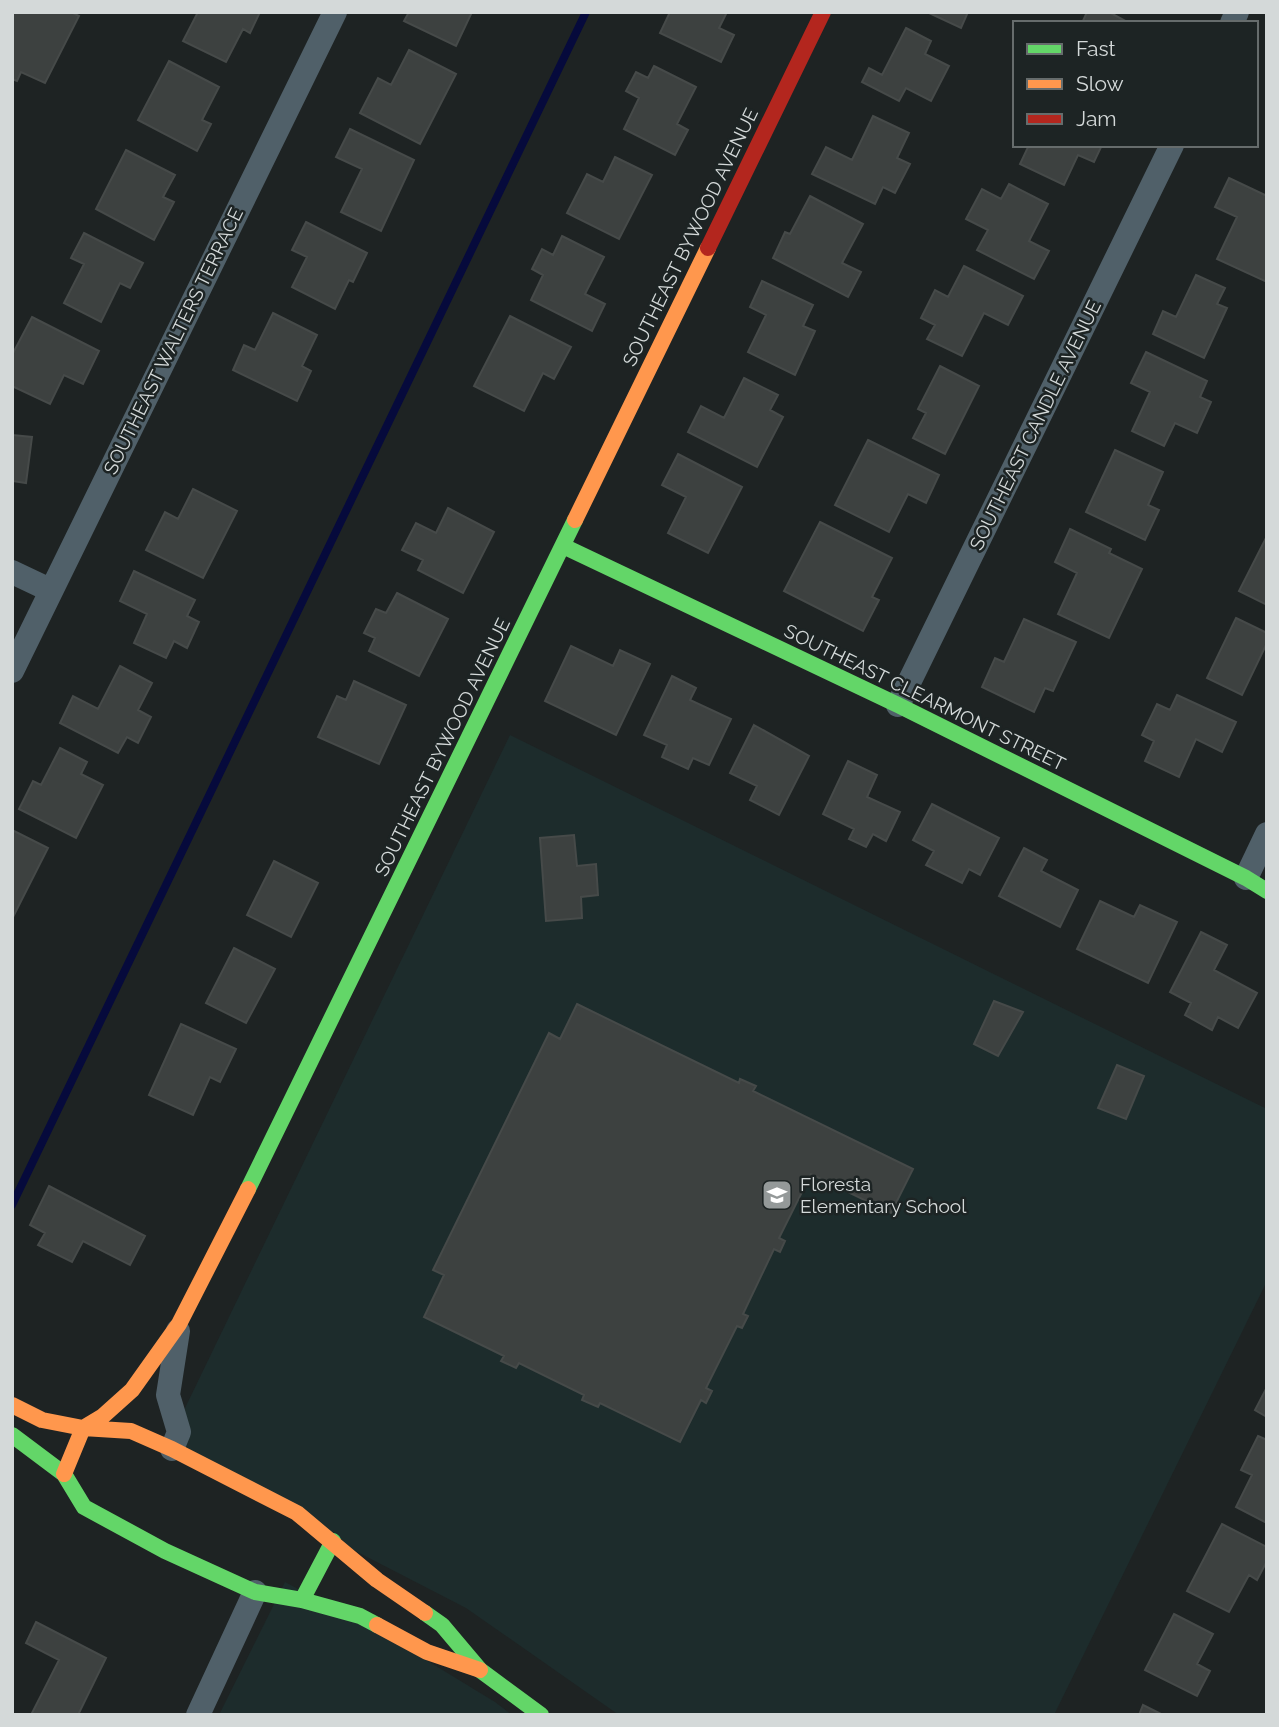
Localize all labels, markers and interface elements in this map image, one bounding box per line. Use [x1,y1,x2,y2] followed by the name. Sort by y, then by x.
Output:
[1013,21,1258,147] legend
[1076,36,1116,61] text: Fast
[1076,71,1124,96] text: Slow
[618,104,762,370] street label: SOUTHEAST BYWOOD AVENUE
[1076,106,1117,131] text: Jam
[99,204,247,478] street label: SOUTHEAST WALTERS TERRACE
[965,297,1105,553] street label: SOUTHEAST CANDLE AVENUE
[370,614,514,880] street label: SOUTHEAST BYWOOD AVENUE
[781,619,1069,775] street label: SOUTHEAST CLEARMONT STREET
[800,1173,967,1217] place label: Floresta Elementary School
[760,1178,794,1212] school or university icon: Floresta Elementary School

